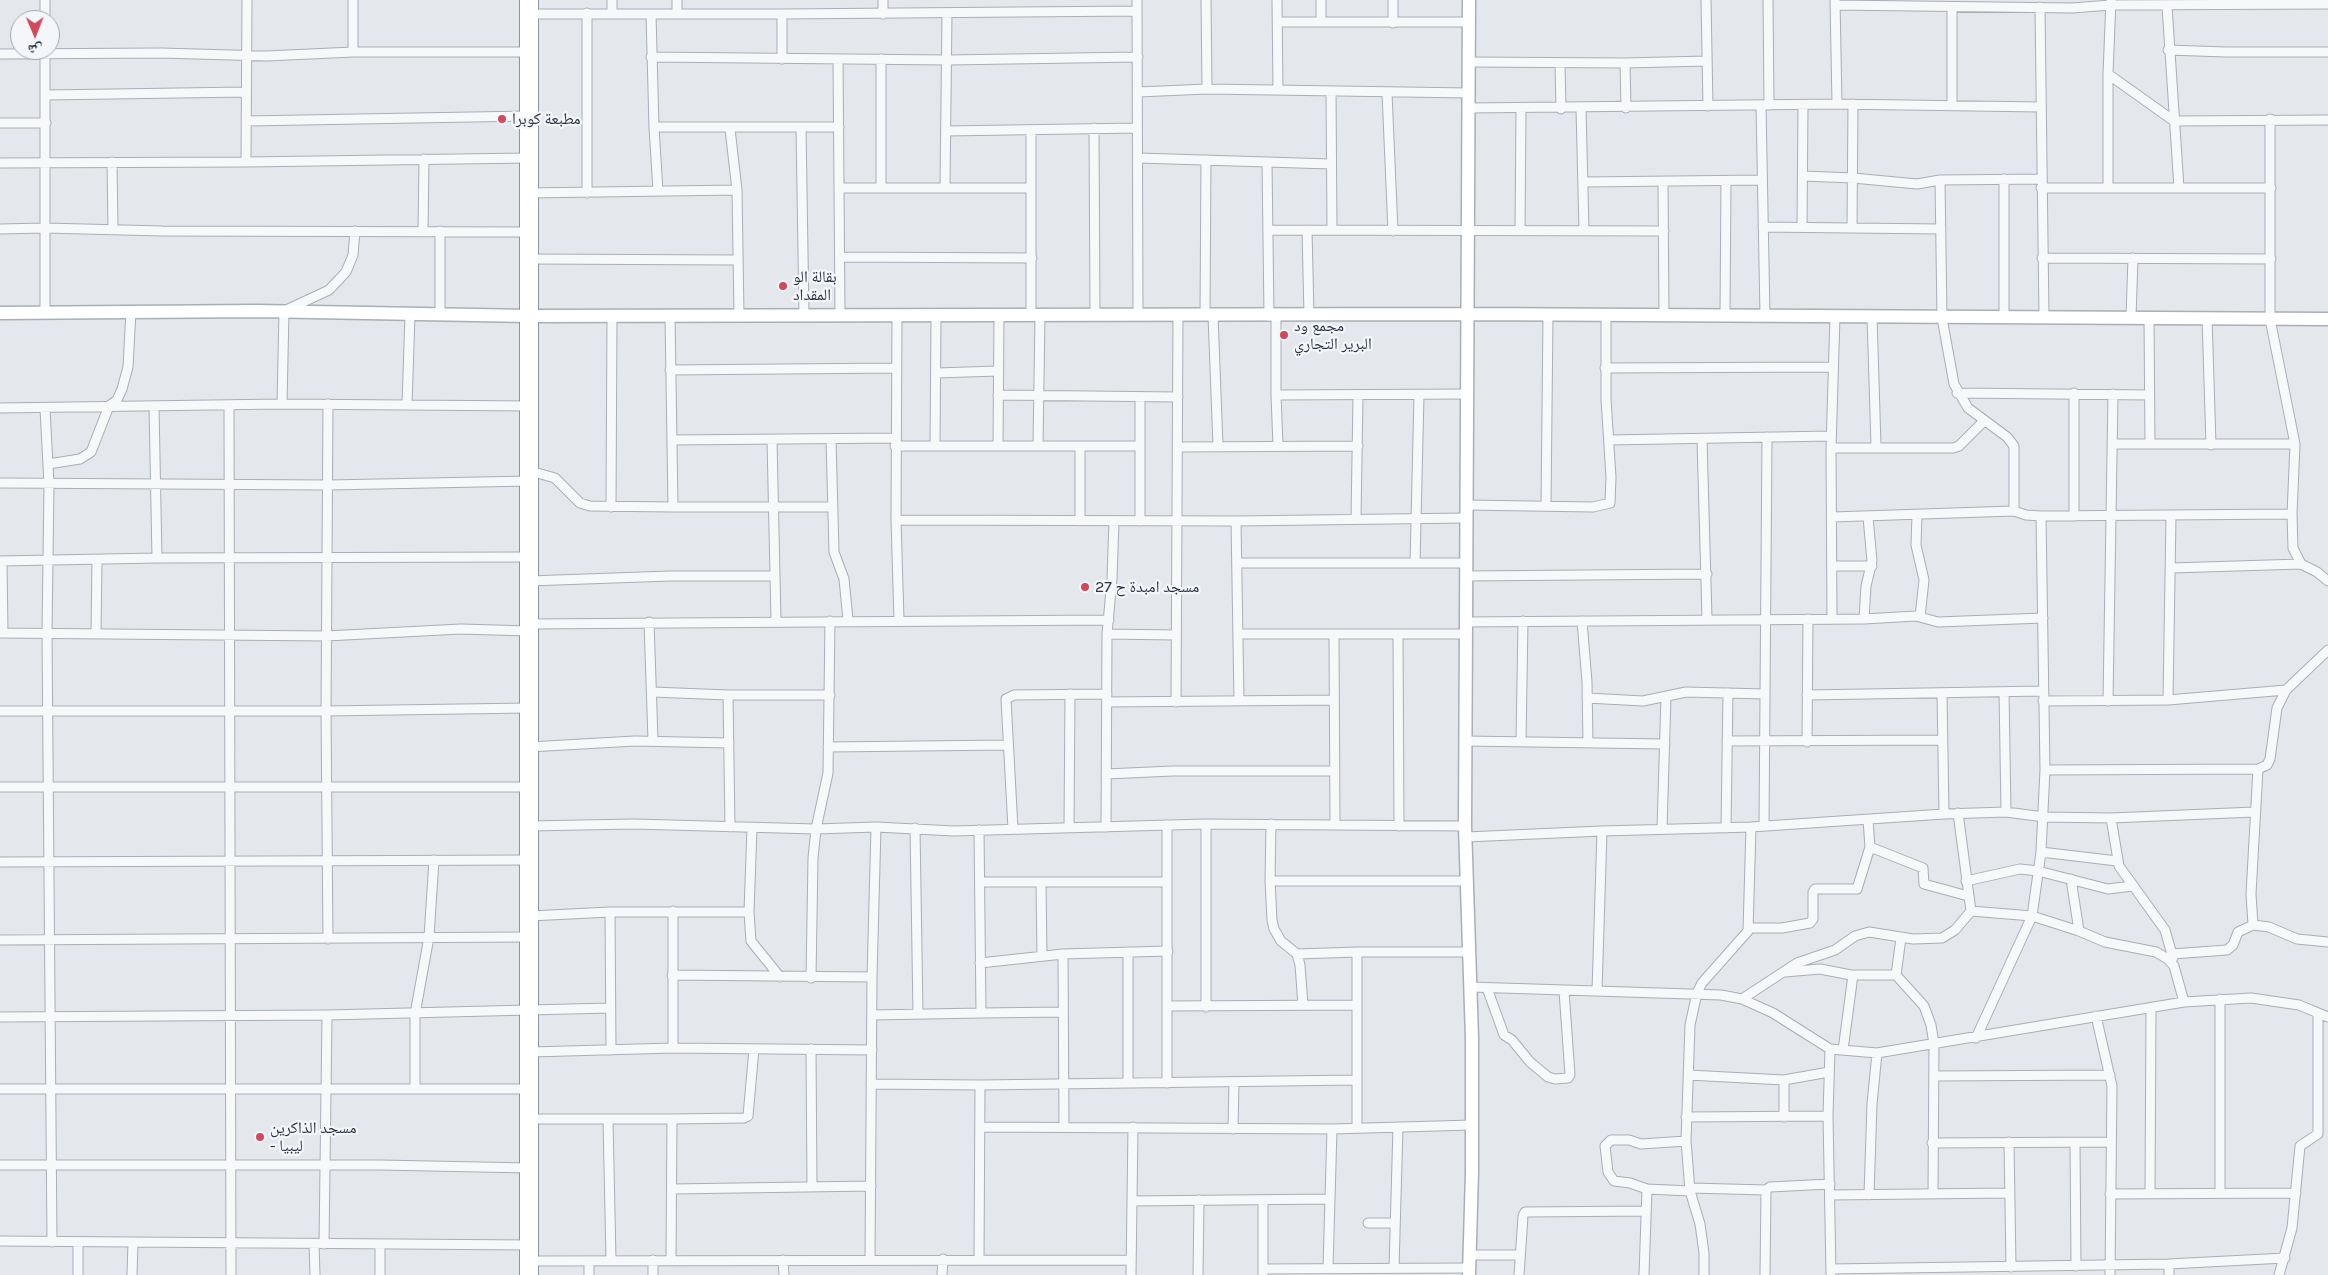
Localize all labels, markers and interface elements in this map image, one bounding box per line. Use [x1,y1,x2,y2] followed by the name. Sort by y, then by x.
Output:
[10,10,60,60] north arrow
[28,41,43,58] text: ش
[512,109,580,129] place label: مطبعة كوبرا
[496,113,508,125] marker: مطبعة كوبرا
[793,267,837,305] place label: بقالة الو المقداد
[777,280,789,292] marker: بقالة الو المقداد
[1294,316,1372,354] place label: مجمع ود البرير التجاري
[1278,329,1290,341] marker: مجمع ود البرير التجاري
[1095,577,1199,597] place label: مسجد امبدة ح 27
[1079,581,1091,593] marker: مسجد امبدة ح 27
[270,1118,356,1156] place label: مسجد الذاكرين - ليبيا
[254,1131,266,1143] marker: مسجد الذاكرين - ليبيا

